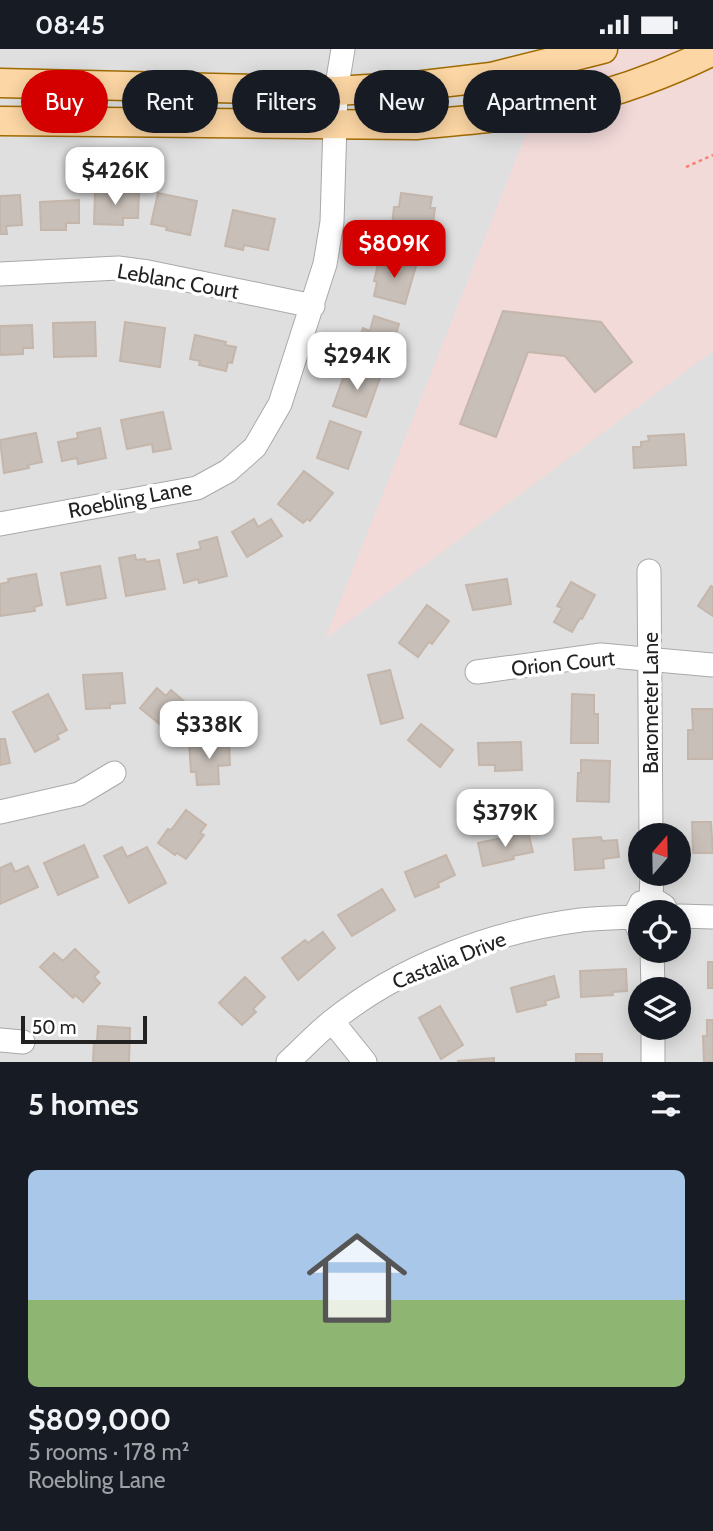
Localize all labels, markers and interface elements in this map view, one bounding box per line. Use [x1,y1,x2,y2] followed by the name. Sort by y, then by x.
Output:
[35,9,105,41] text: 08:45
[21,70,108,133] chip: Buy
[122,70,218,133] chip: Rent
[232,70,340,133] chip: Filters
[354,70,449,133] chip: New
[463,70,621,133] chip: Apartment
[66,148,164,207] pin: $426K
[81,156,149,184] text: $426K
[345,221,443,280] pin: $809K
[359,229,429,257] text: $809K
[115,258,241,304] street label: Leblanc Court
[308,333,406,392] pin: $294K
[323,341,391,369] text: $294K
[66,475,194,523] street label: Roebling Lane
[638,632,663,774] street label: Barometer Lane
[510,645,616,681] street label: Orion Court
[160,701,258,761] pin: $338K
[176,710,242,738] text: $338K
[456,789,554,849] pin: $379K
[473,798,537,826] text: $379K
[628,823,691,885] north arrow
[628,823,691,1040] map controls
[628,900,691,963] button: locate
[389,926,510,994] street label: Castalia Drive
[628,977,691,1040] button: layers
[21,1013,147,1045] scale bar
[32,1016,76,1039] text: 50 m
[647,1085,685,1123] icon: filters
[28,1086,139,1123] text: 5 homes
[294,1215,420,1341] icon: home
[28,1401,171,1438] text: $809,000
[28,1438,189,1466] text: 5 rooms · 178 m²
[28,1466,166,1494] text: Roebling Lane

